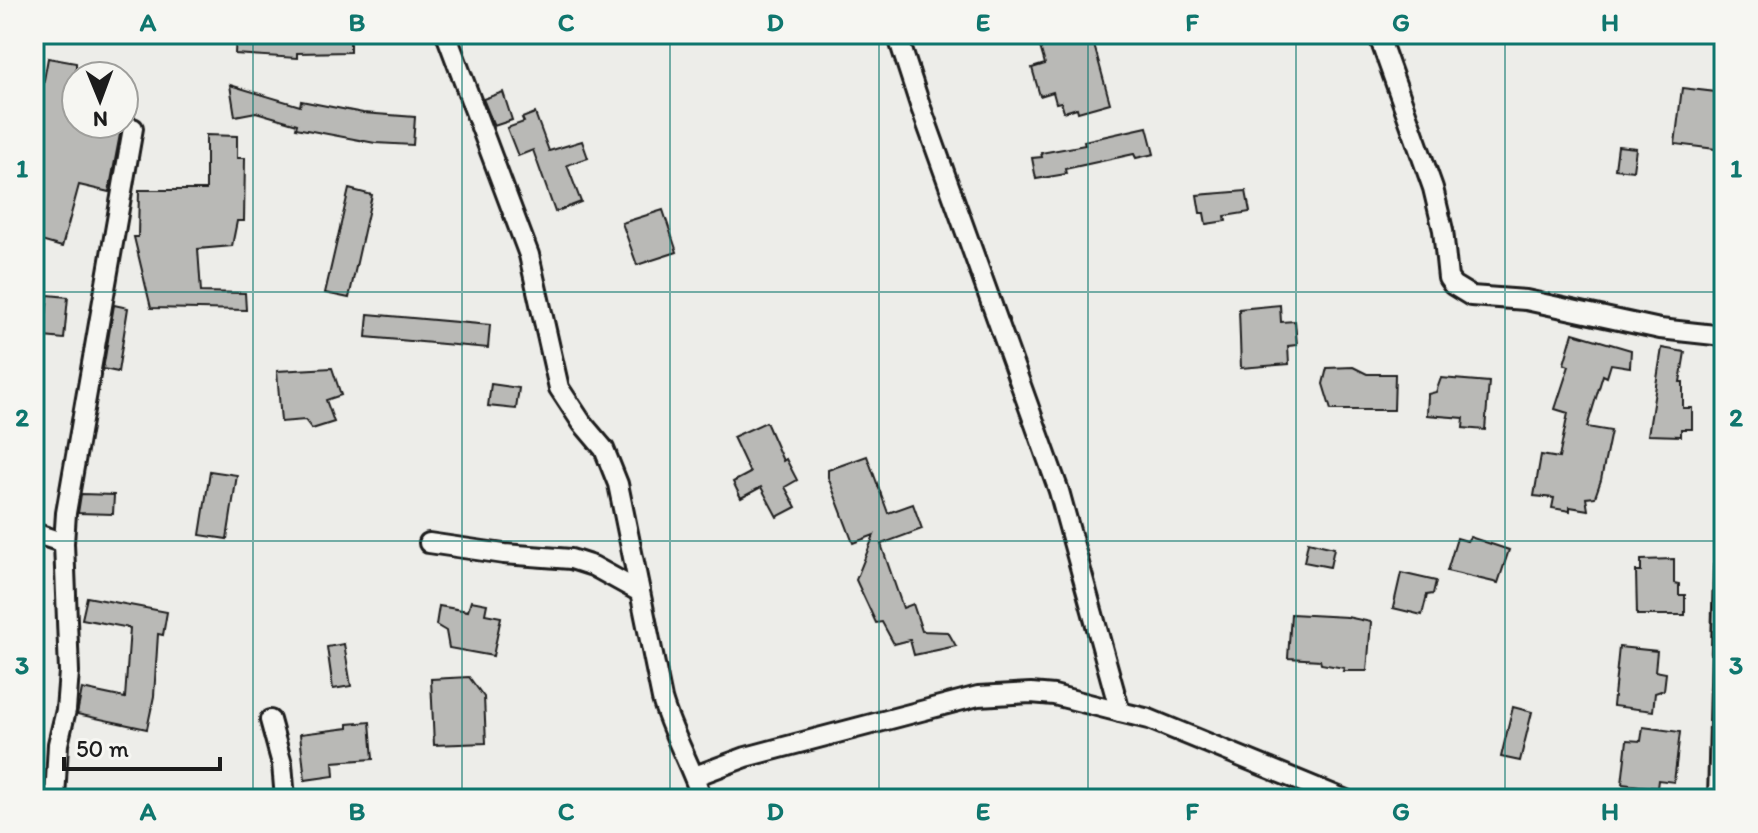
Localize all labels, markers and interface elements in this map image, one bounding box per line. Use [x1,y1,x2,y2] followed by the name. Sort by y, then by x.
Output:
[139,6,157,38] text: A
[349,6,366,38] text: B
[558,6,575,38] text: C
[766,6,784,38] text: D
[976,6,990,38] text: E
[1185,6,1199,38] text: F
[1392,6,1410,38] text: G
[1601,6,1619,38] text: H
[60,60,140,140] north arrow
[93,106,108,133] text: N
[16,152,28,184] text: 1
[1730,152,1742,184] text: 1
[15,401,29,433] text: 2
[1729,401,1743,433] text: 2
[15,649,29,681] text: 3
[1729,649,1743,681] text: 3
[64,721,220,771] scale bar
[76,734,129,763] text: 50 m
[139,795,157,827] text: A
[349,795,366,827] text: B
[558,795,575,827] text: C
[766,795,784,827] text: D
[976,795,990,827] text: E
[1185,795,1199,827] text: F
[1392,795,1410,827] text: G
[1601,795,1619,827] text: H

